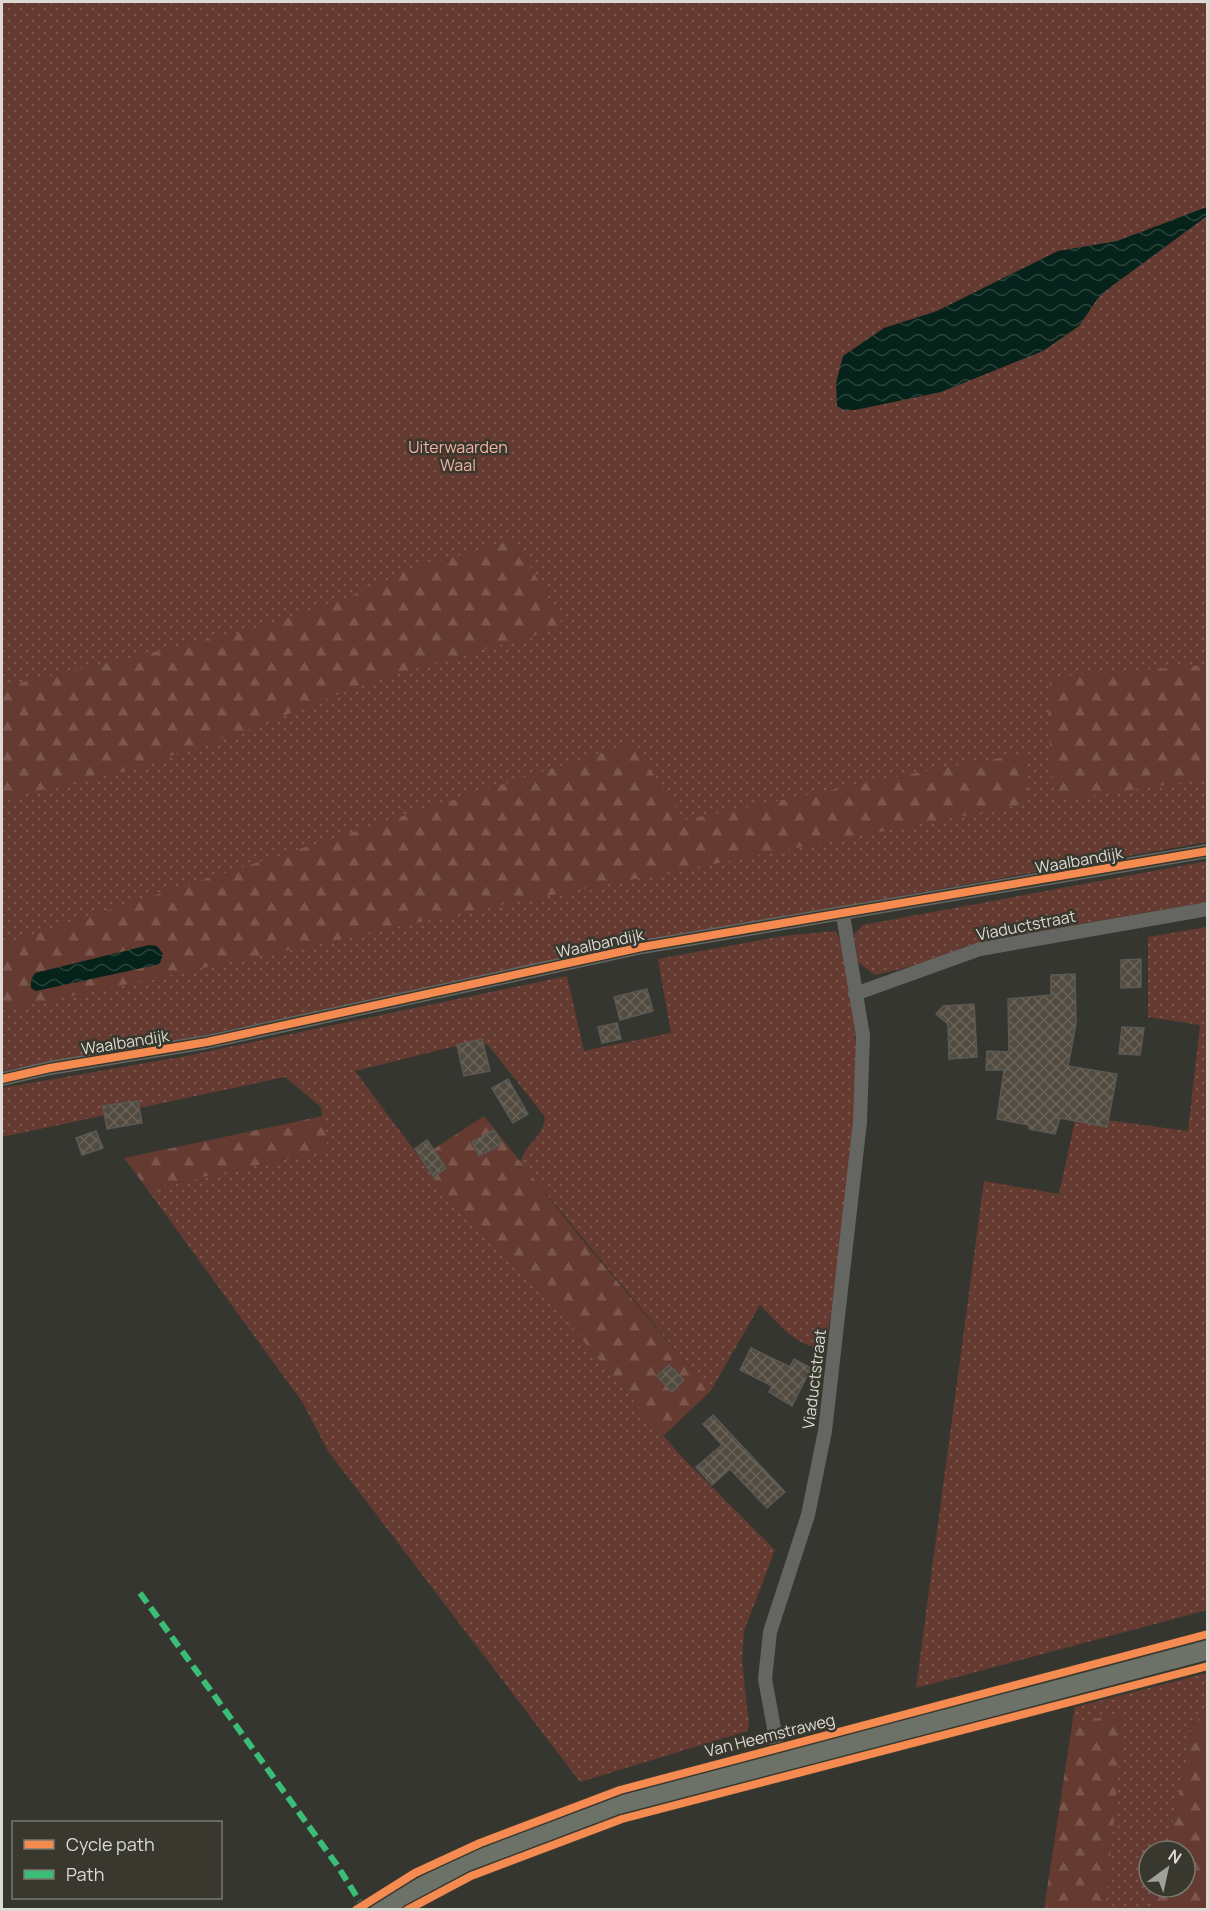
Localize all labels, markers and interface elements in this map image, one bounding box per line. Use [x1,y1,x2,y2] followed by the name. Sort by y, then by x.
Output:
[408,436,508,476] park label: Uiterwaarden Waal
[1033,841,1126,879] street label: Waalbandijk
[974,905,1078,945] street label: Viaductstraat
[554,923,647,963] street label: Waalbandijk
[79,1024,172,1060] street label: Waalbandijk
[797,1328,831,1430] street label: Viaductstraat
[703,1708,837,1762] street label: Van Heemstraweg
[12,1821,222,1899] legend
[66,1832,155,1856] text: Cycle path
[1137,1839,1197,1899] north arrow
[1164,1844,1186,1869] text: N
[66,1862,104,1886] text: Path

